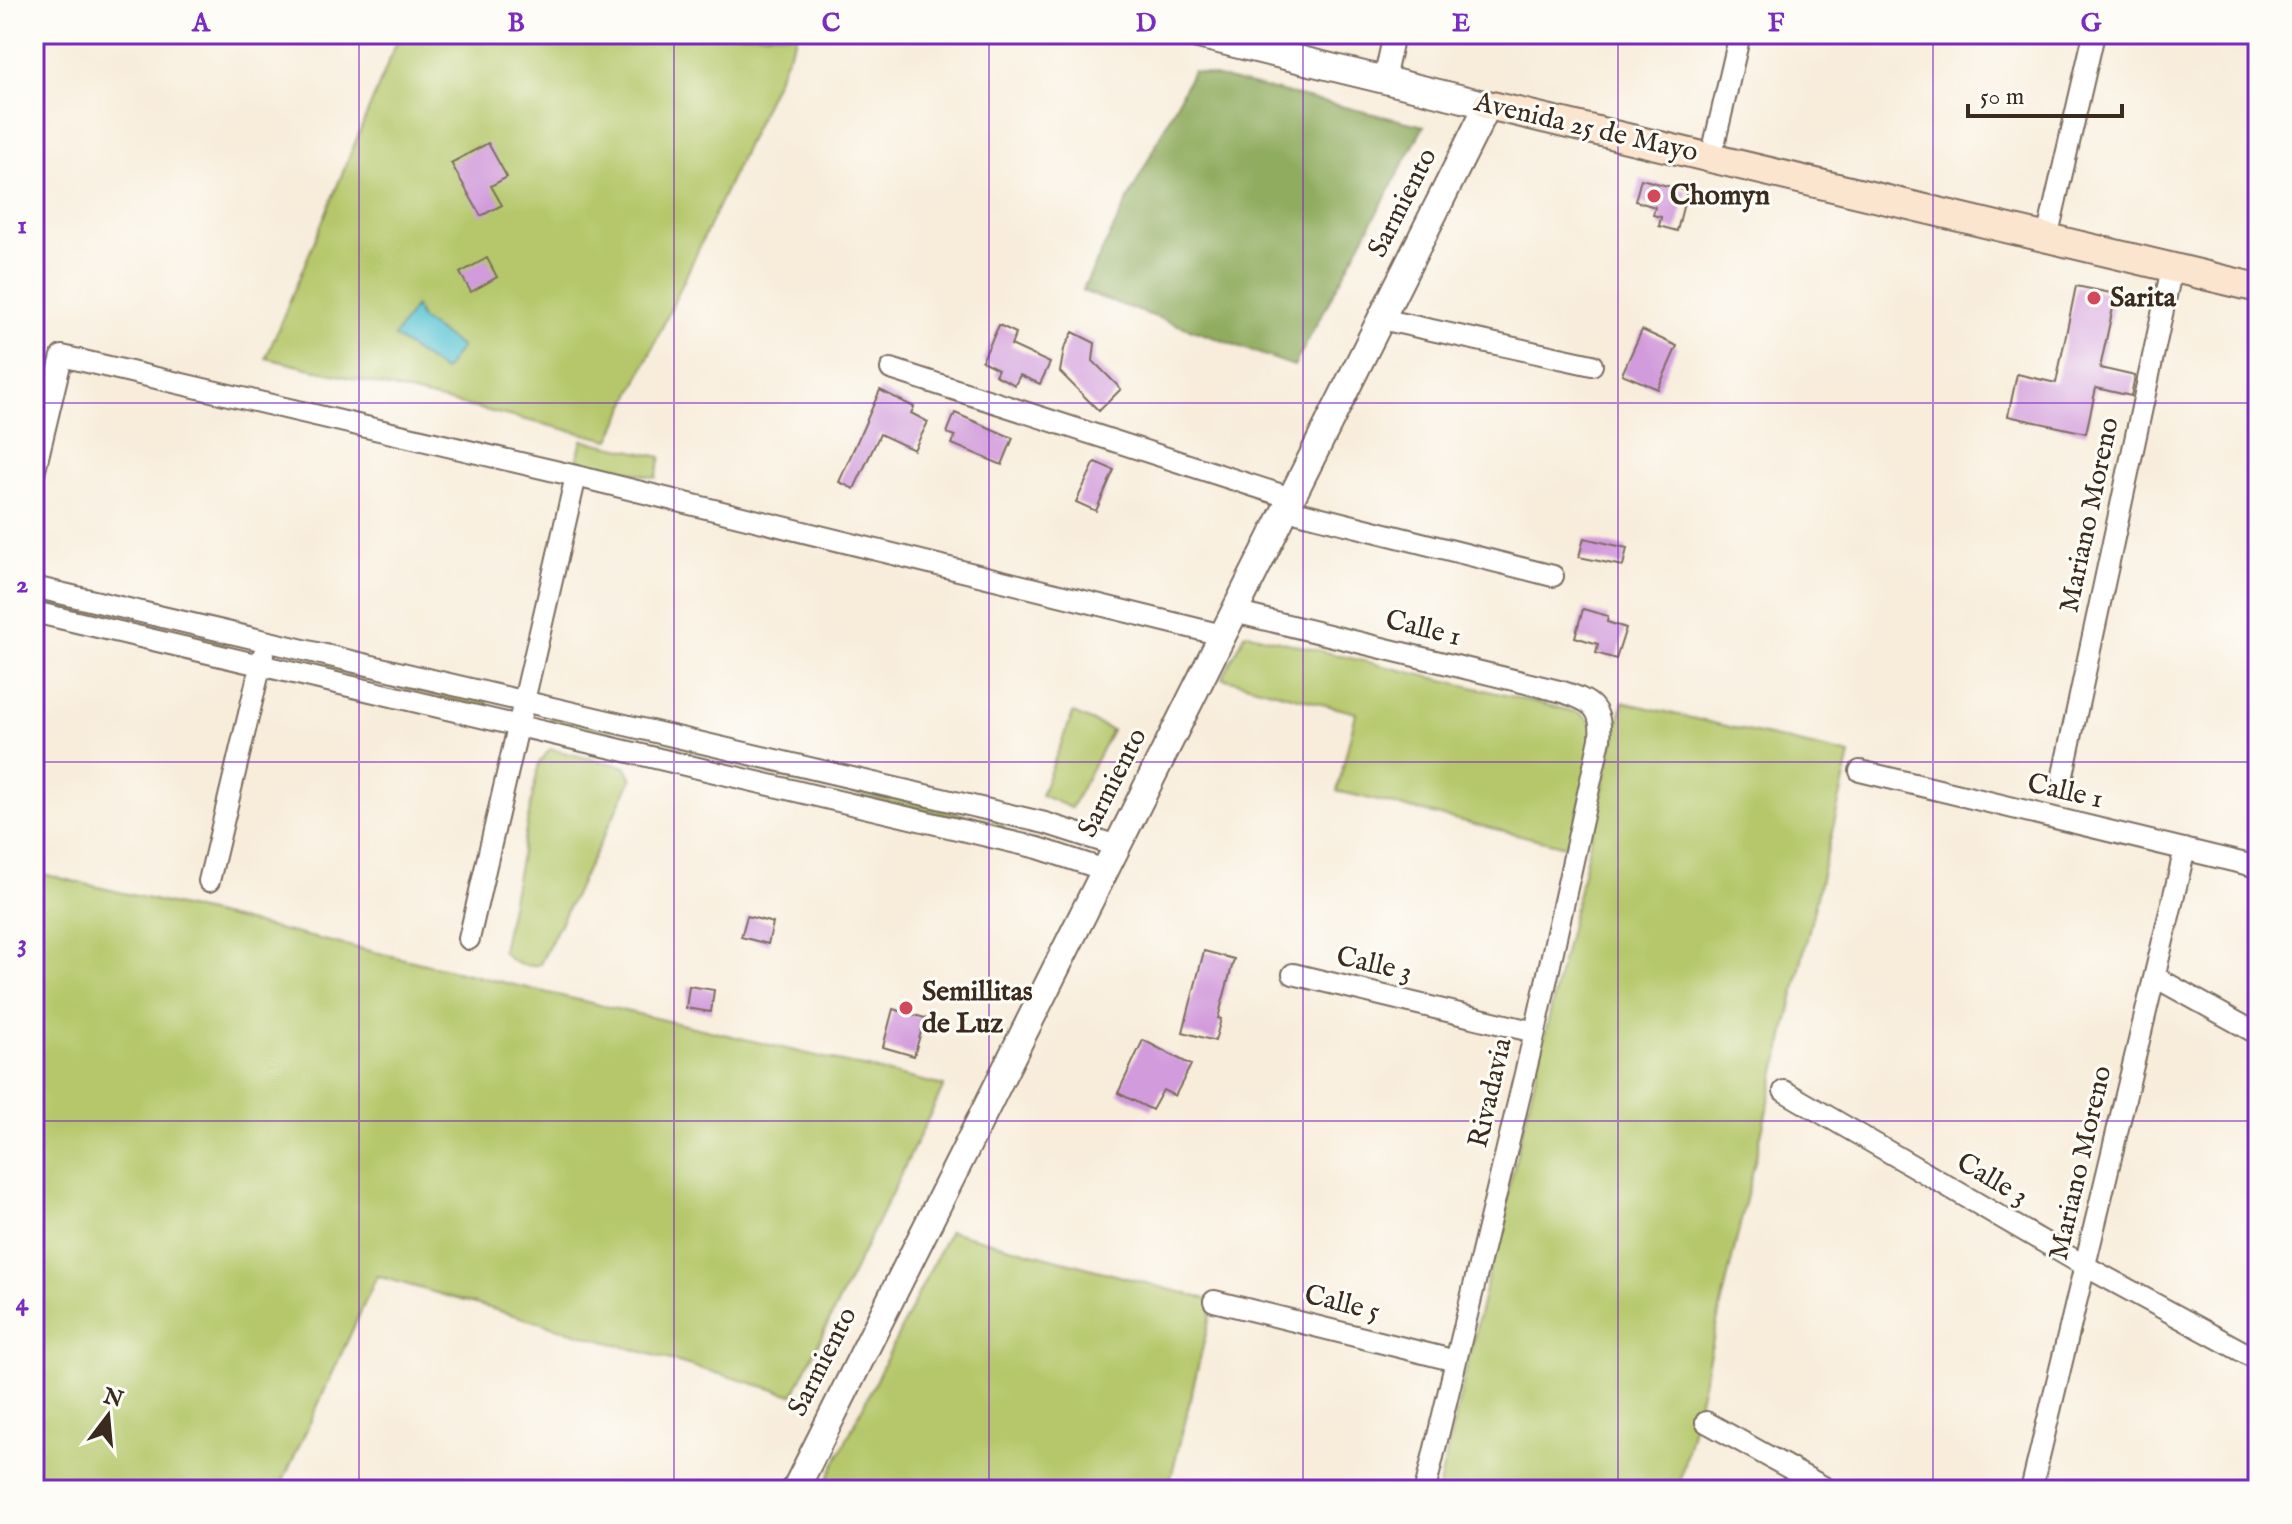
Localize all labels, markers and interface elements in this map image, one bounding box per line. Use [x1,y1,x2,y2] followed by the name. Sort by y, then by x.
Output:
[191,7,211,40] text: A
[507,7,525,40] text: B
[822,7,841,40] text: C
[1136,7,1157,40] text: D
[1452,7,1470,40] text: E
[1768,7,1785,40] text: F
[2081,7,2102,40] text: G
[1968,68,2122,118] scale bar
[1980,82,2024,113] text: 50 m
[1470,85,1701,171] street label: Avenida 25 de Mayo
[1361,142,1445,264] street label: Sarmiento
[1670,179,1770,214] place label: Chomyn
[1645,187,1663,205] marker: Chomyn
[17,209,27,242] text: 1
[2110,281,2177,316] place label: Sarita
[2085,289,2103,307] marker: Sarita
[2052,414,2128,616] street label: Mariano Moreno
[16,568,28,601] text: 2
[1382,603,1464,655] street label: Calle 1
[1071,722,1155,844] street label: Sarmiento
[2024,766,2106,818] street label: Calle 1
[17,927,27,960] text: 3
[1333,939,1415,991] street label: Calle 3
[922,975,1033,1042] place label: Semillitas de Luz
[897,999,915,1017] marker: Semillitas de Luz
[1461,1034,1521,1151] street label: Rivadavia
[2042,1062,2120,1264] street label: Mariano Moreno
[1950,1146,2034,1214] street label: Calle 3
[1301,1278,1383,1330] street label: Calle 5
[16,1286,30,1319] text: 4
[781,1301,865,1423] street label: Sarmiento
[68,1376,148,1456] north arrow
[99,1382,126,1415] text: N

